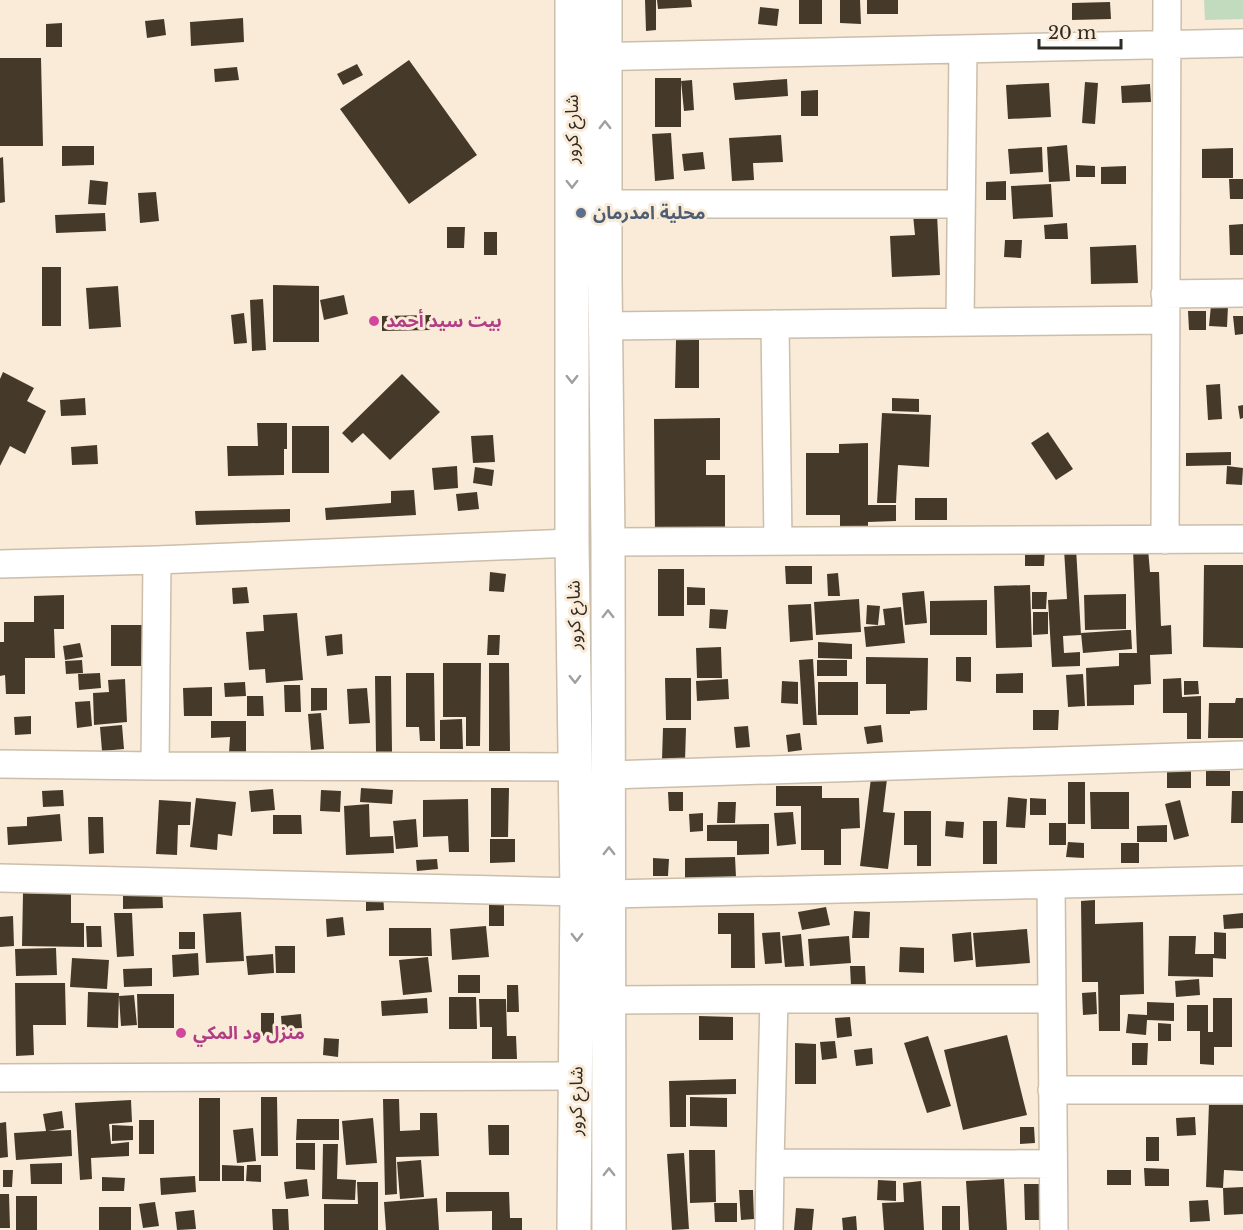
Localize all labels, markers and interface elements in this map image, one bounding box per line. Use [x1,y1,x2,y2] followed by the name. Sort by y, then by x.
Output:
[1039,12,1122,50] scale bar
[1048,22,1096,44] text: 20 m
[561,94,586,165] street label: شارع كرور
[599,120,611,129] one-way arrow
[566,180,578,189] one-way arrow
[593,202,705,224] place label: محلية امدرمان
[574,206,588,220] marker: محلية امدرمان
[386,308,502,332] place label: بيت سيد أحمد
[367,314,381,328] marker: بيت سيد أحمد
[566,375,578,384] one-way arrow
[562,580,589,651] street label: شارع كرور
[602,609,614,618] one-way arrow
[568,675,581,684] one-way arrow
[603,846,615,855] one-way arrow
[571,933,583,942] one-way arrow
[193,1022,305,1047] place label: منزل ود المكي
[174,1026,188,1040] marker: منزل ود المكي
[564,1066,591,1137] street label: شارع كرور
[603,1167,616,1176] one-way arrow

